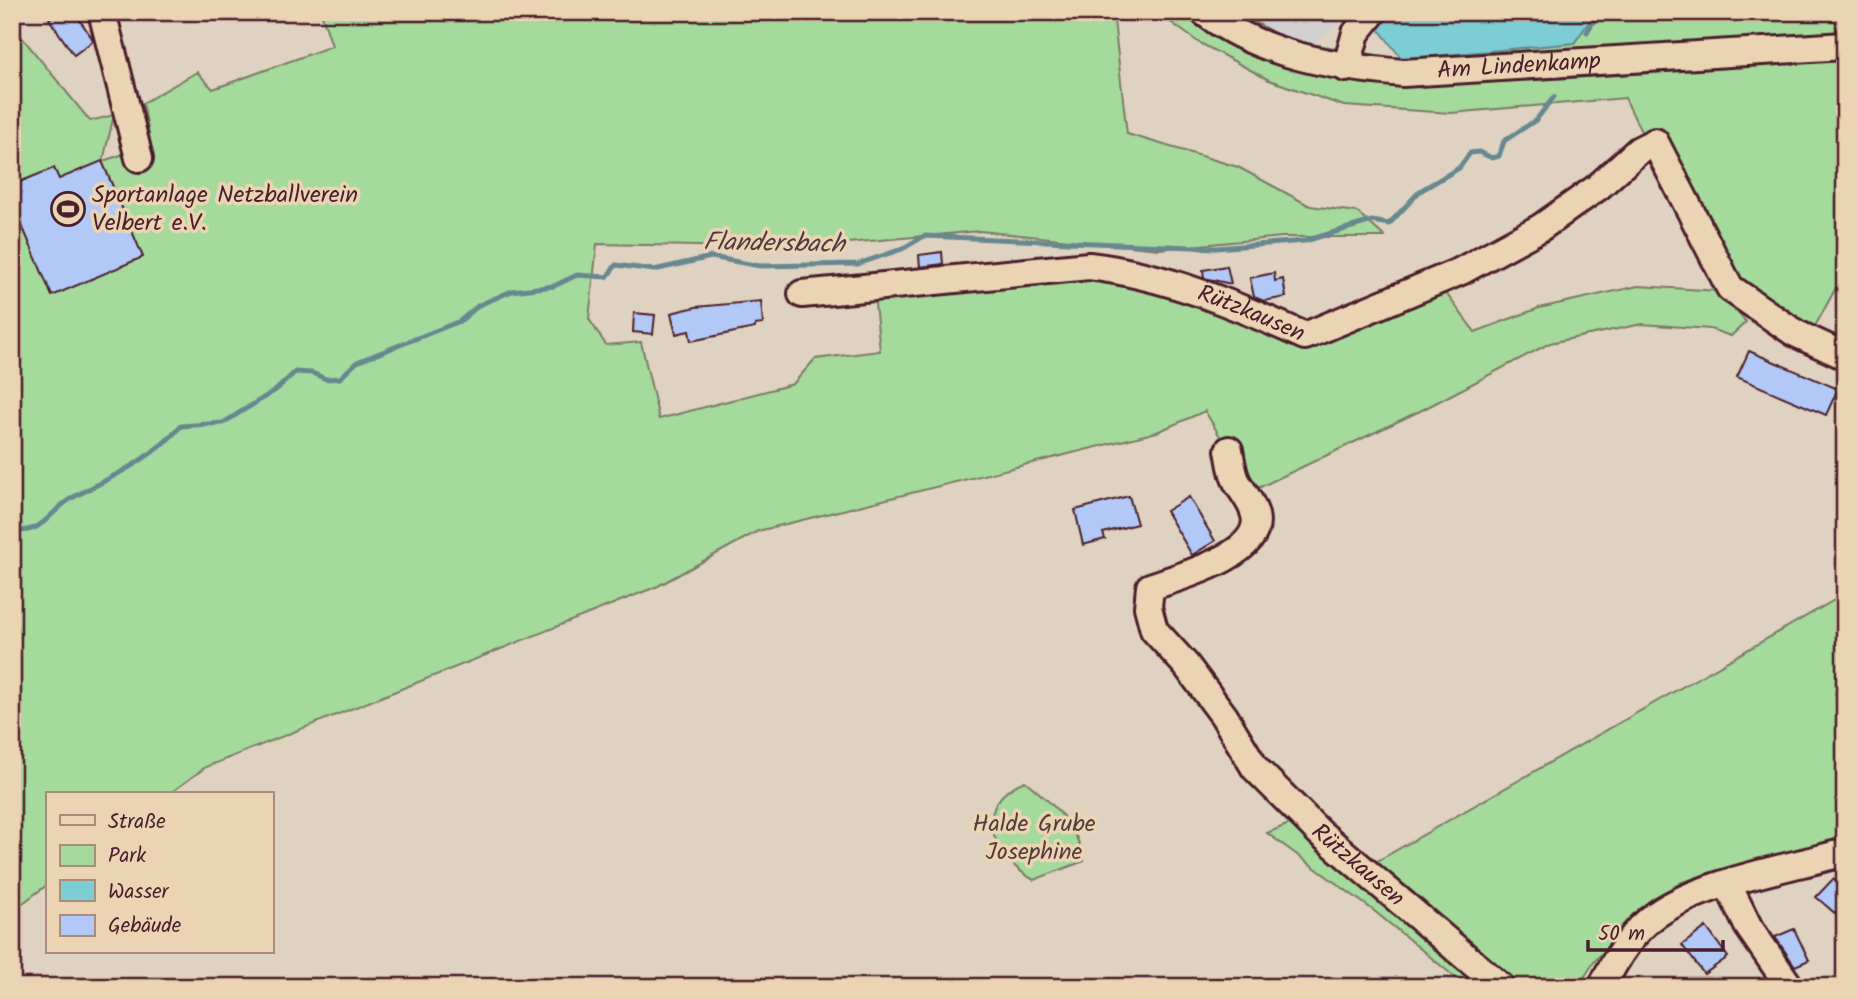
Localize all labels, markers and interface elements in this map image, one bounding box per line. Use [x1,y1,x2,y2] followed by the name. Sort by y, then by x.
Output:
[1436,41,1602,90] street label: Am Lindenkamp
[92,176,358,243] place label: Sportanlage Netzballverein Velbert e.V.
[49,190,87,228] sports icon: Sportanlage Netzballverein Velbert e.V.
[703,222,847,266] water label: Flandersbach
[1192,274,1311,353] street label: Rützkausen
[46,792,273,954] legend
[972,805,1096,872] park label: Halde Grube Josephine
[108,806,166,839] text: Straße
[1302,814,1414,917] street label: Rützkausen
[108,840,146,873] text: Park
[108,876,170,909] text: Wasser
[1588,908,1722,952] scale bar
[108,910,182,943] text: Gebäude
[1598,918,1645,951] text: 50 m

